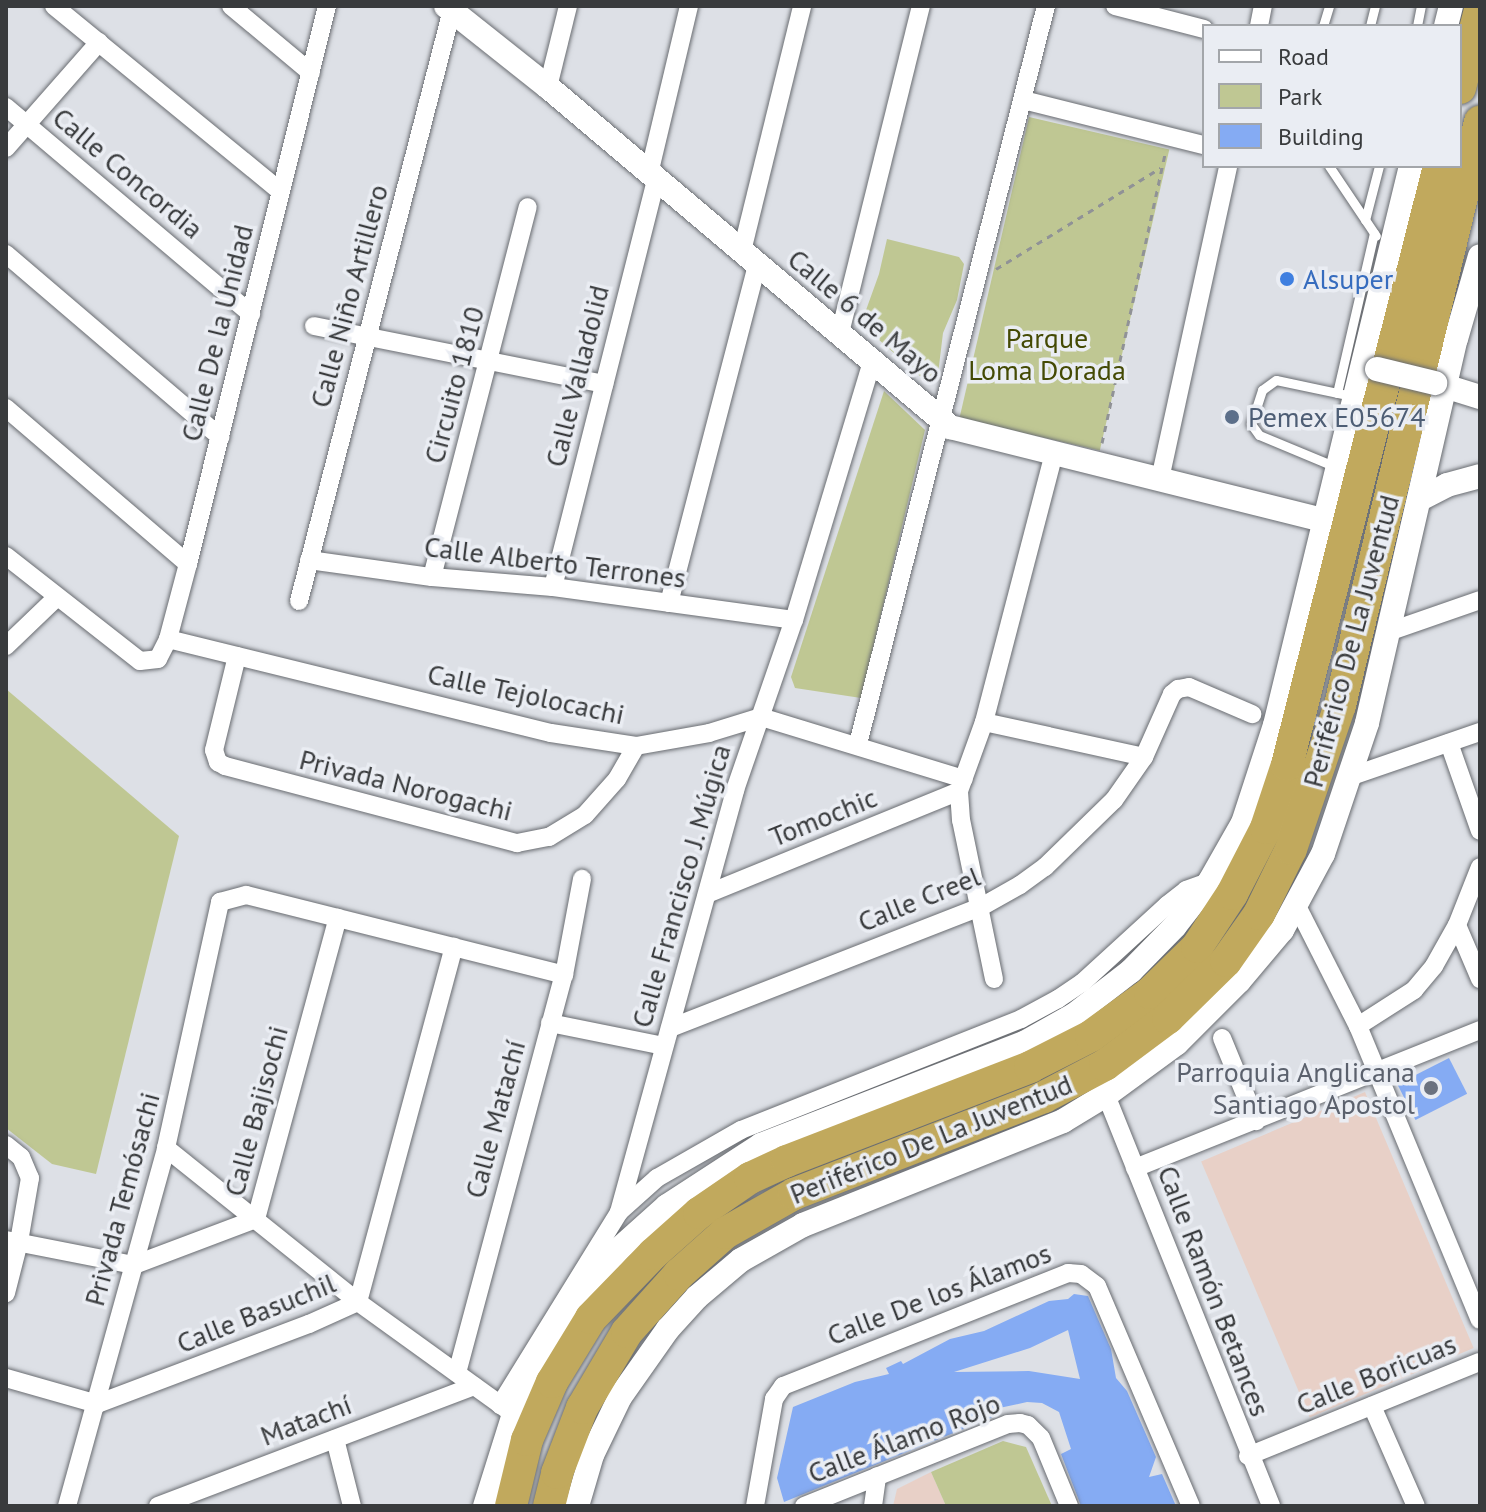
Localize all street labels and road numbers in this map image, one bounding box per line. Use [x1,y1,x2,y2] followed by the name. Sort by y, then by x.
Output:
[46,100,210,246] street label: Calle Concordia
[303,180,395,412] street label: Calle Niño Artillero
[174,221,260,445] street label: Calle De la Unidad
[781,242,949,390] street label: Calle 6 de Mayo
[538,281,616,471] street label: Calle Valladolid
[417,303,491,467] street label: Circuito 1810
[1296,491,1406,791] street label: Periférico De La Juventud
[421,529,689,595] street label: Calle Alberto Terrones
[424,657,628,731] street label: Calle Tejolocachi
[624,740,738,1032] street label: Calle Francisco J. Múgica
[296,742,516,828] street label: Privada Norogachi
[764,780,882,854] street label: Tomochic
[853,859,985,939] street label: Calle Creel
[217,1022,295,1200] street label: Calle Bajisochi
[458,1036,532,1202] street label: Calle Matachí
[785,1067,1077,1211] street label: Periférico De La Juventud
[77,1088,167,1310] street label: Privada Temósachi
[1151,1161,1277,1421] street label: Calle Ramón Betances
[822,1236,1056,1352] street label: Calle De los Álamos
[172,1266,340,1360] street label: Calle Basuchil
[1291,1327,1461,1421] street label: Calle Boricuas
[803,1386,1005,1490] street label: Calle Álamo Rojo
[256,1387,356,1453] street label: Matachí

